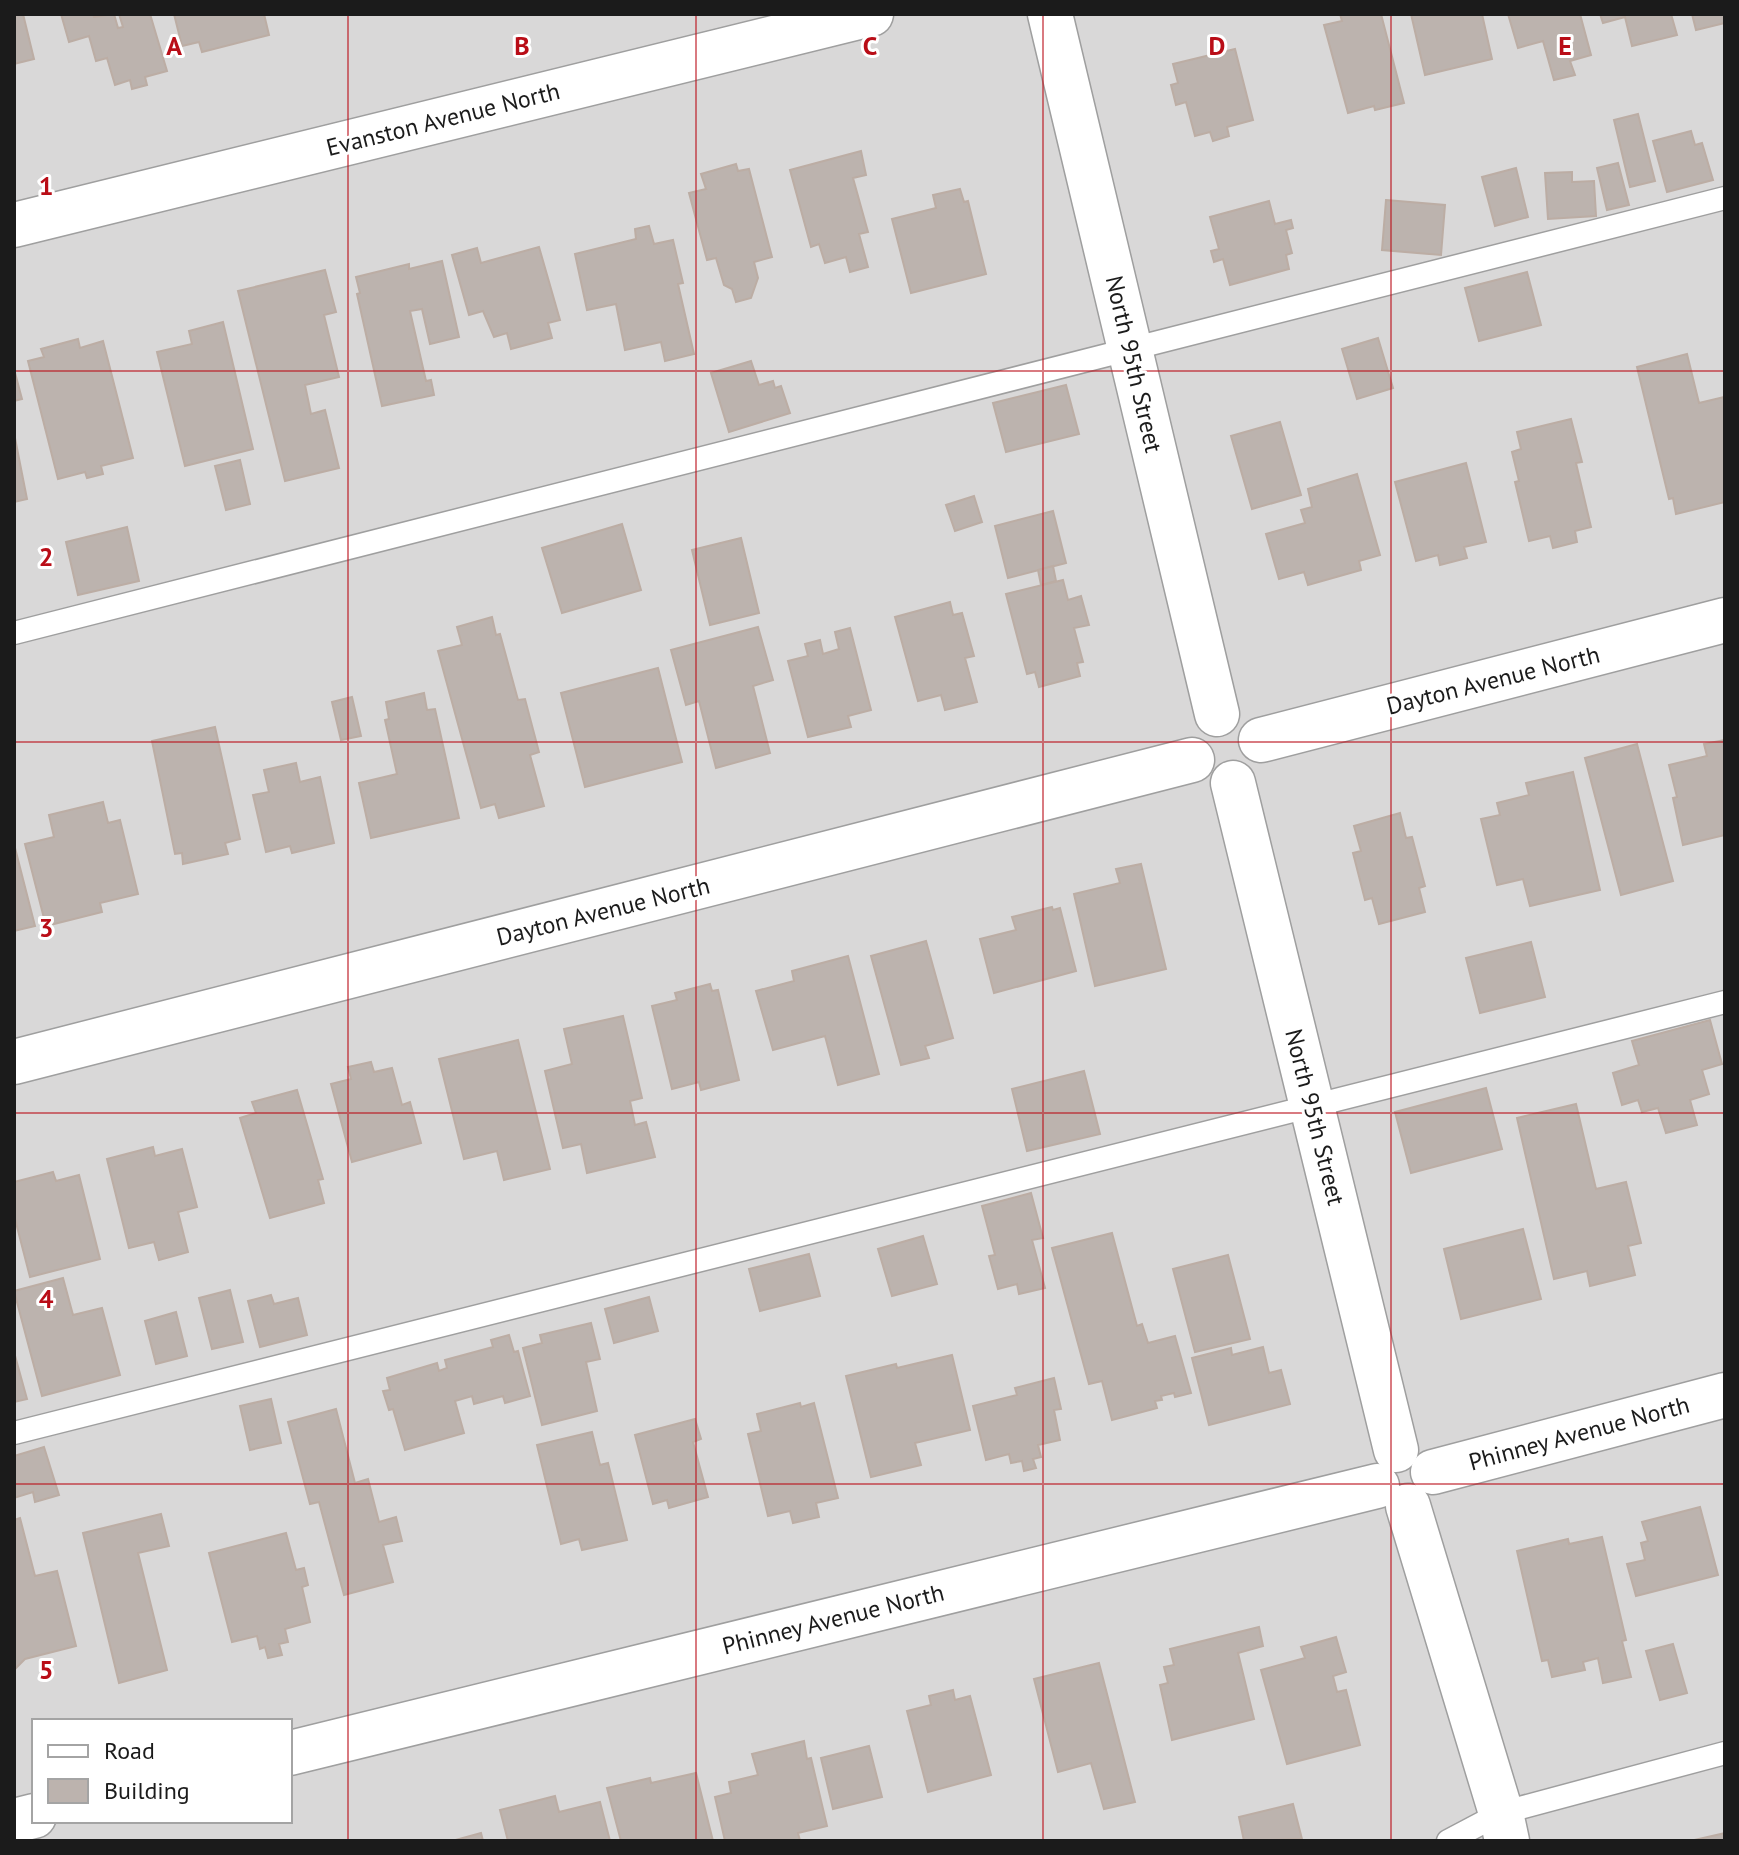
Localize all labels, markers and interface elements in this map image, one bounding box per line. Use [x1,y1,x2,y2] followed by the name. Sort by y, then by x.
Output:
[166,29,182,62] text: A
[514,29,530,62] text: B
[863,29,877,62] text: C
[1209,29,1225,62] text: D
[1558,29,1572,62] text: E
[323,75,563,163] street label: Evanston Avenue North
[39,169,53,202] text: 1
[1099,272,1169,456] street label: North 95th Street
[39,540,53,573] text: 2
[1383,638,1603,722] street label: Dayton Avenue North
[493,869,713,953] street label: Dayton Avenue North
[39,911,53,944] text: 3
[1278,1026,1352,1208] street label: North 95th Street
[39,1282,54,1315] text: 4
[1465,1389,1693,1477] street label: Phinney Avenue North
[719,1576,947,1662] street label: Phinney Avenue North
[39,1653,53,1686] text: 5
[32,1719,292,1823] legend
[104,1735,155,1766] text: Road
[104,1775,190,1806] text: Building

